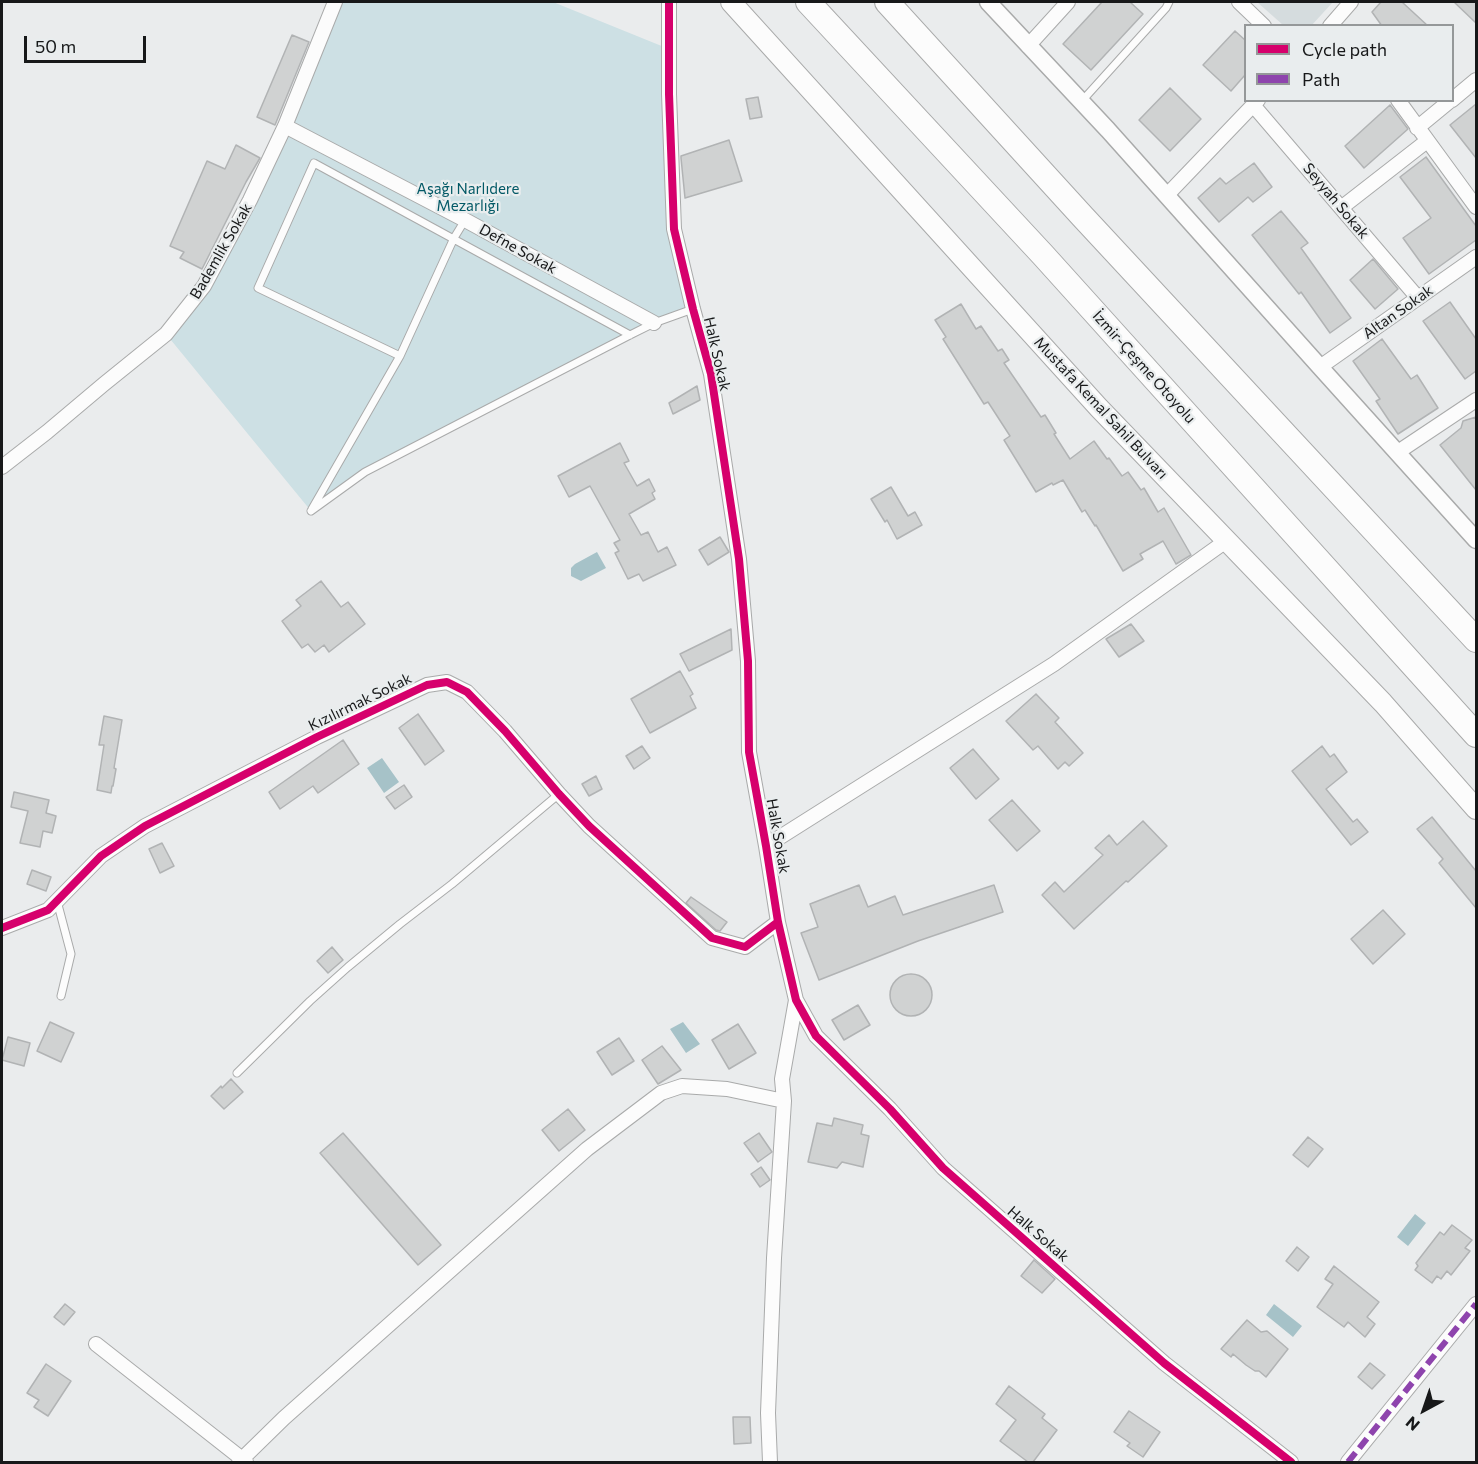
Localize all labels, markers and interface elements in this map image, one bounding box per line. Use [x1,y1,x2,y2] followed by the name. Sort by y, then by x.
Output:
[27,24,148,62] scale bar
[1244,24,1454,102] legend
[35,35,76,57] text: 50 m
[1302,38,1387,60] text: Cycle path
[1302,68,1340,90] text: Path
[1299,160,1373,242] street label: Seyyah Sokak
[417,180,519,215] park label: Aşağı Narlıdere Mezarlığı
[186,200,256,302] street label: Bademlik Sokak
[476,220,560,278] street label: Defne Sokak
[1359,281,1437,343] street label: Altan Sokak
[1089,307,1199,427] street label: İzmir-Çeşme Otoyolu
[700,315,734,393] street label: Halk Sokak
[1030,333,1172,483] street label: Mustafa Kemal Sahil Bulvarı
[305,669,415,735] street label: Kızılırmak Sokak
[763,797,793,875] street label: Halk Sokak
[1004,1202,1072,1266] street label: Halk Sokak
[1394,1380,1454,1440] north arrow
[1401,1413,1423,1435] text: N

